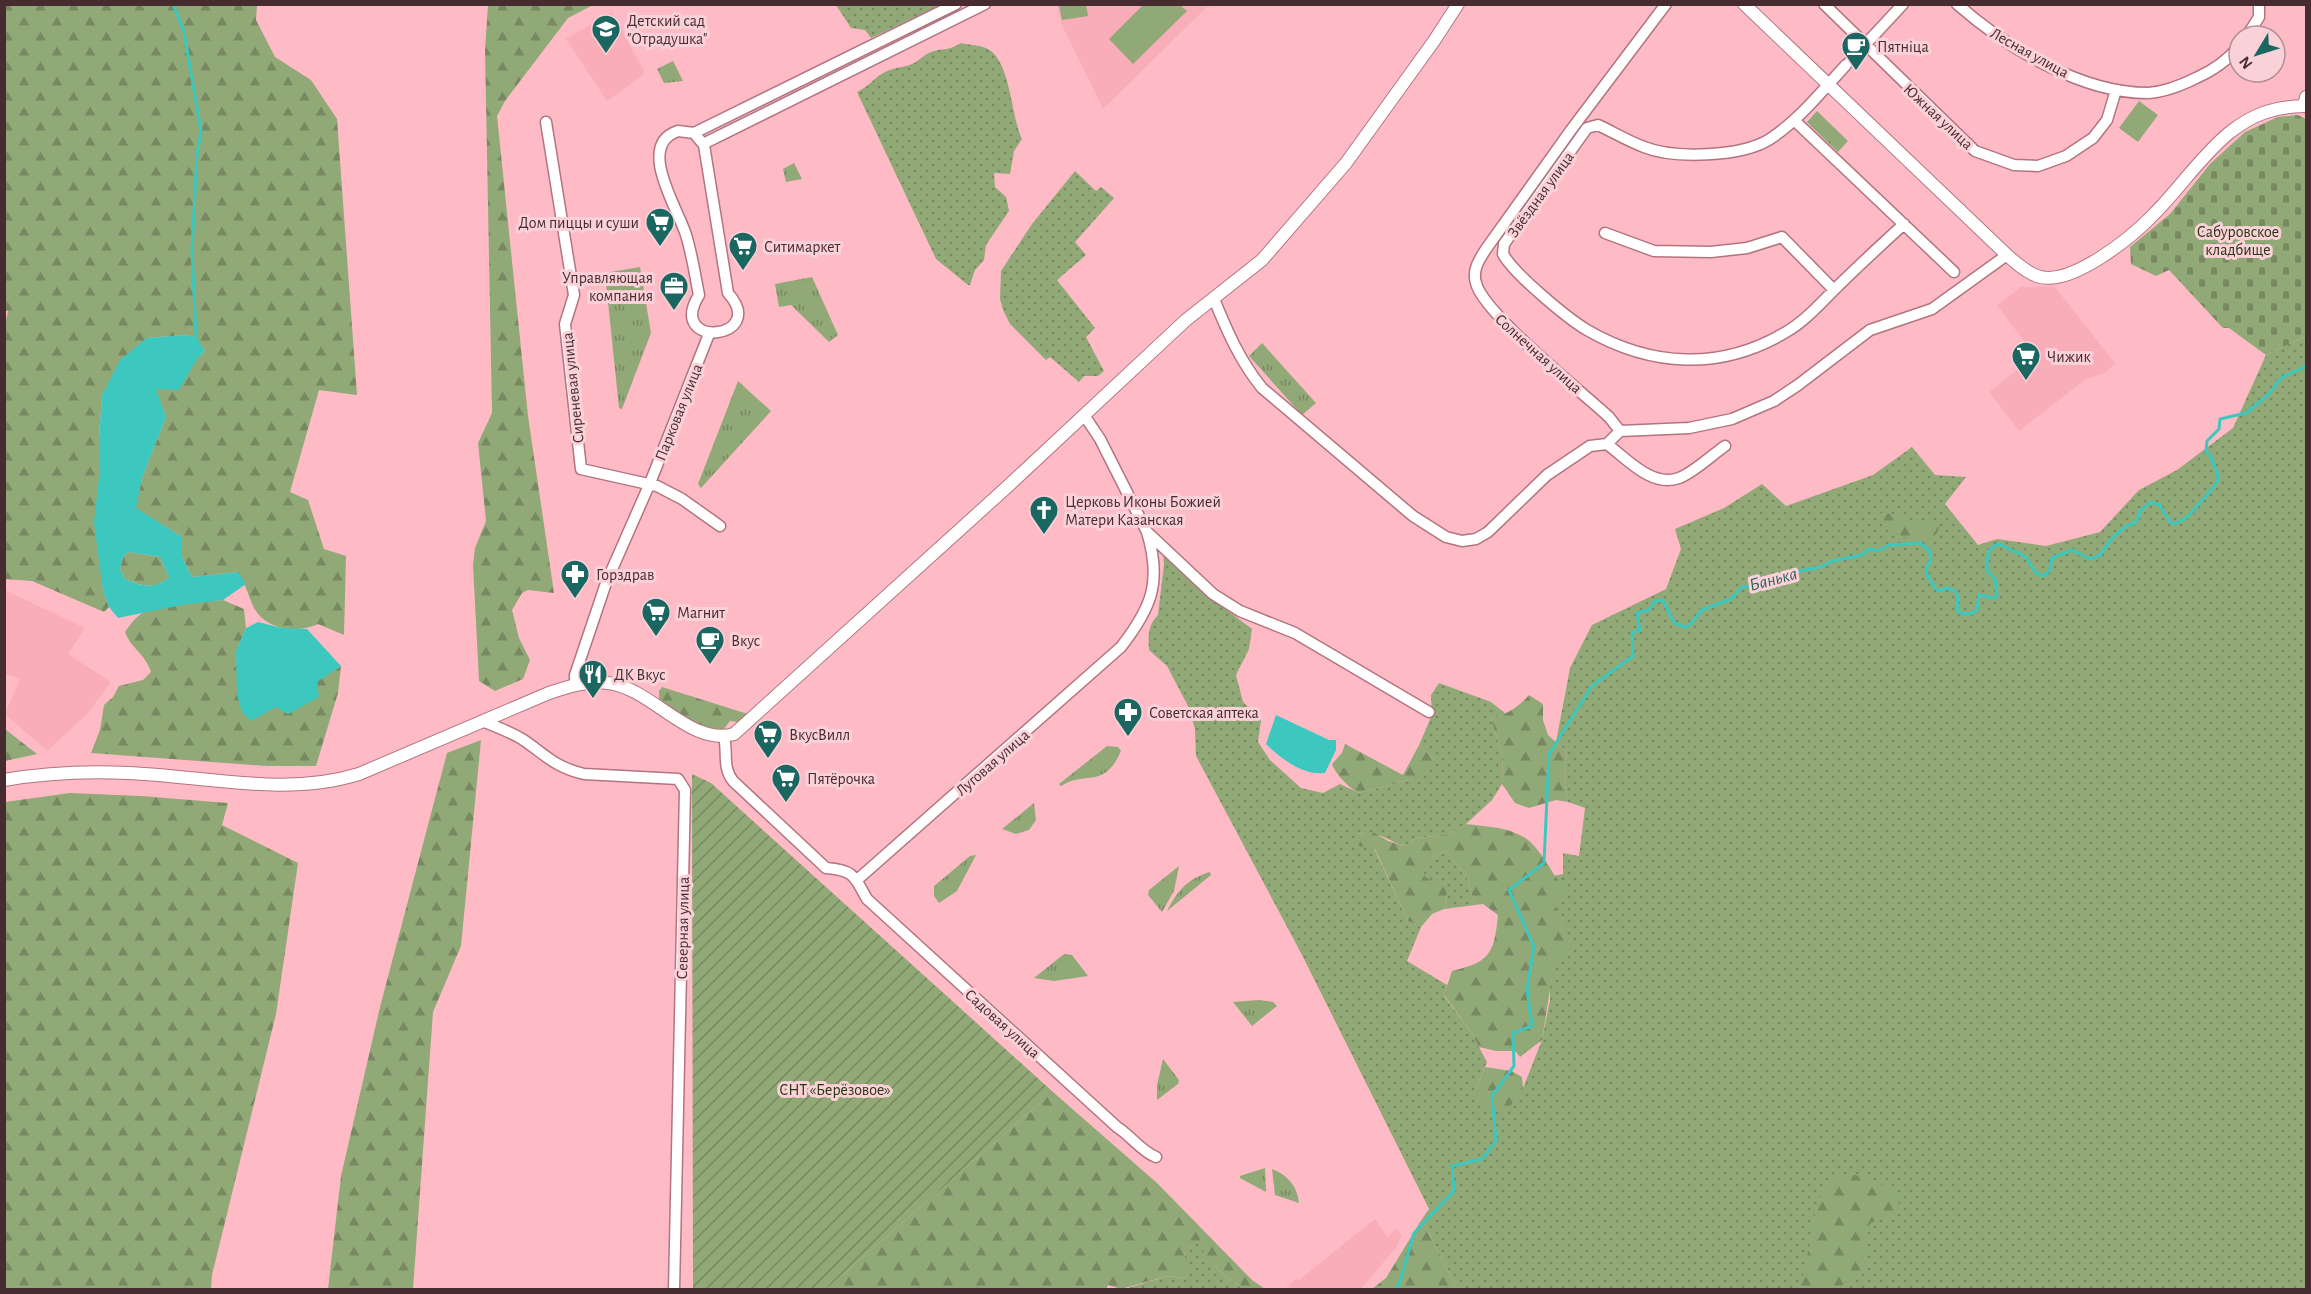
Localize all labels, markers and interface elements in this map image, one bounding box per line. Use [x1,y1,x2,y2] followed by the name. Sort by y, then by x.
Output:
[590,13,622,55] school or university icon: Детский сад "Отрадушка"
[627,13,708,48] place label: Детский сад "Отрадушка"
[2227,24,2287,84] north arrow
[1987,25,2071,82] street label: Лесная улица
[1840,30,1872,72] cafe icon: Пятнiца
[1877,39,1929,55] place label: Пятнiца
[2236,53,2256,72] text: N
[1900,81,1976,153] street label: Южная улица
[1505,149,1578,241] street label: Звёздная улица
[644,206,676,248] supermarket icon: Дом пиццы и суши
[518,215,639,232] place label: Дом пиццы и суши
[2197,224,2279,258] park label: Сабуровское кладбище
[727,230,759,272] supermarket icon: Ситимаркет
[764,239,841,255] place label: Ситимаркет
[562,270,653,304] place label: Управляющая компания
[658,270,690,312] office icon: Управляющая компания
[1491,311,1585,397] street label: Солнечная улица
[559,332,588,444] street label: Сиреневая улица
[2010,340,2042,382] supermarket icon: Чижик
[2047,349,2091,365] place label: Чижик
[652,362,707,463] street label: Парковая улица
[1028,494,1060,536] church icon: Церковь Иконы Божией Матери Казанская
[1065,494,1221,528] place label: Церковь Иконы Божией Матери Казанская
[559,558,591,600] pharmacy icon: Горздрав
[1747,565,1799,595] water label: Банька
[596,567,654,583] place label: Горздрав
[640,596,672,638] supermarket icon: Магнит
[677,605,725,621] place label: Магнит
[694,624,726,666] cafe icon: Вкус
[731,633,760,650] place label: Вкус
[577,658,609,700] restaurant icon: ДК Вкус
[614,667,666,684] place label: ДК Вкус
[1112,696,1144,738] pharmacy icon: Советская аптека
[1149,705,1259,721] place label: Советская аптека
[752,718,784,760] supermarket icon: ВкусВилл
[789,727,850,744] place label: ВкусВилл
[953,727,1033,800] street label: Луговая улица
[770,762,802,804] supermarket icon: Пятёрочка
[807,771,875,787] place label: Пятёрочка
[674,877,693,979] street label: Северная улица
[961,986,1043,1062] street label: Садовая улица
[779,1082,891,1098] park label: СНТ «Берёзовое»

